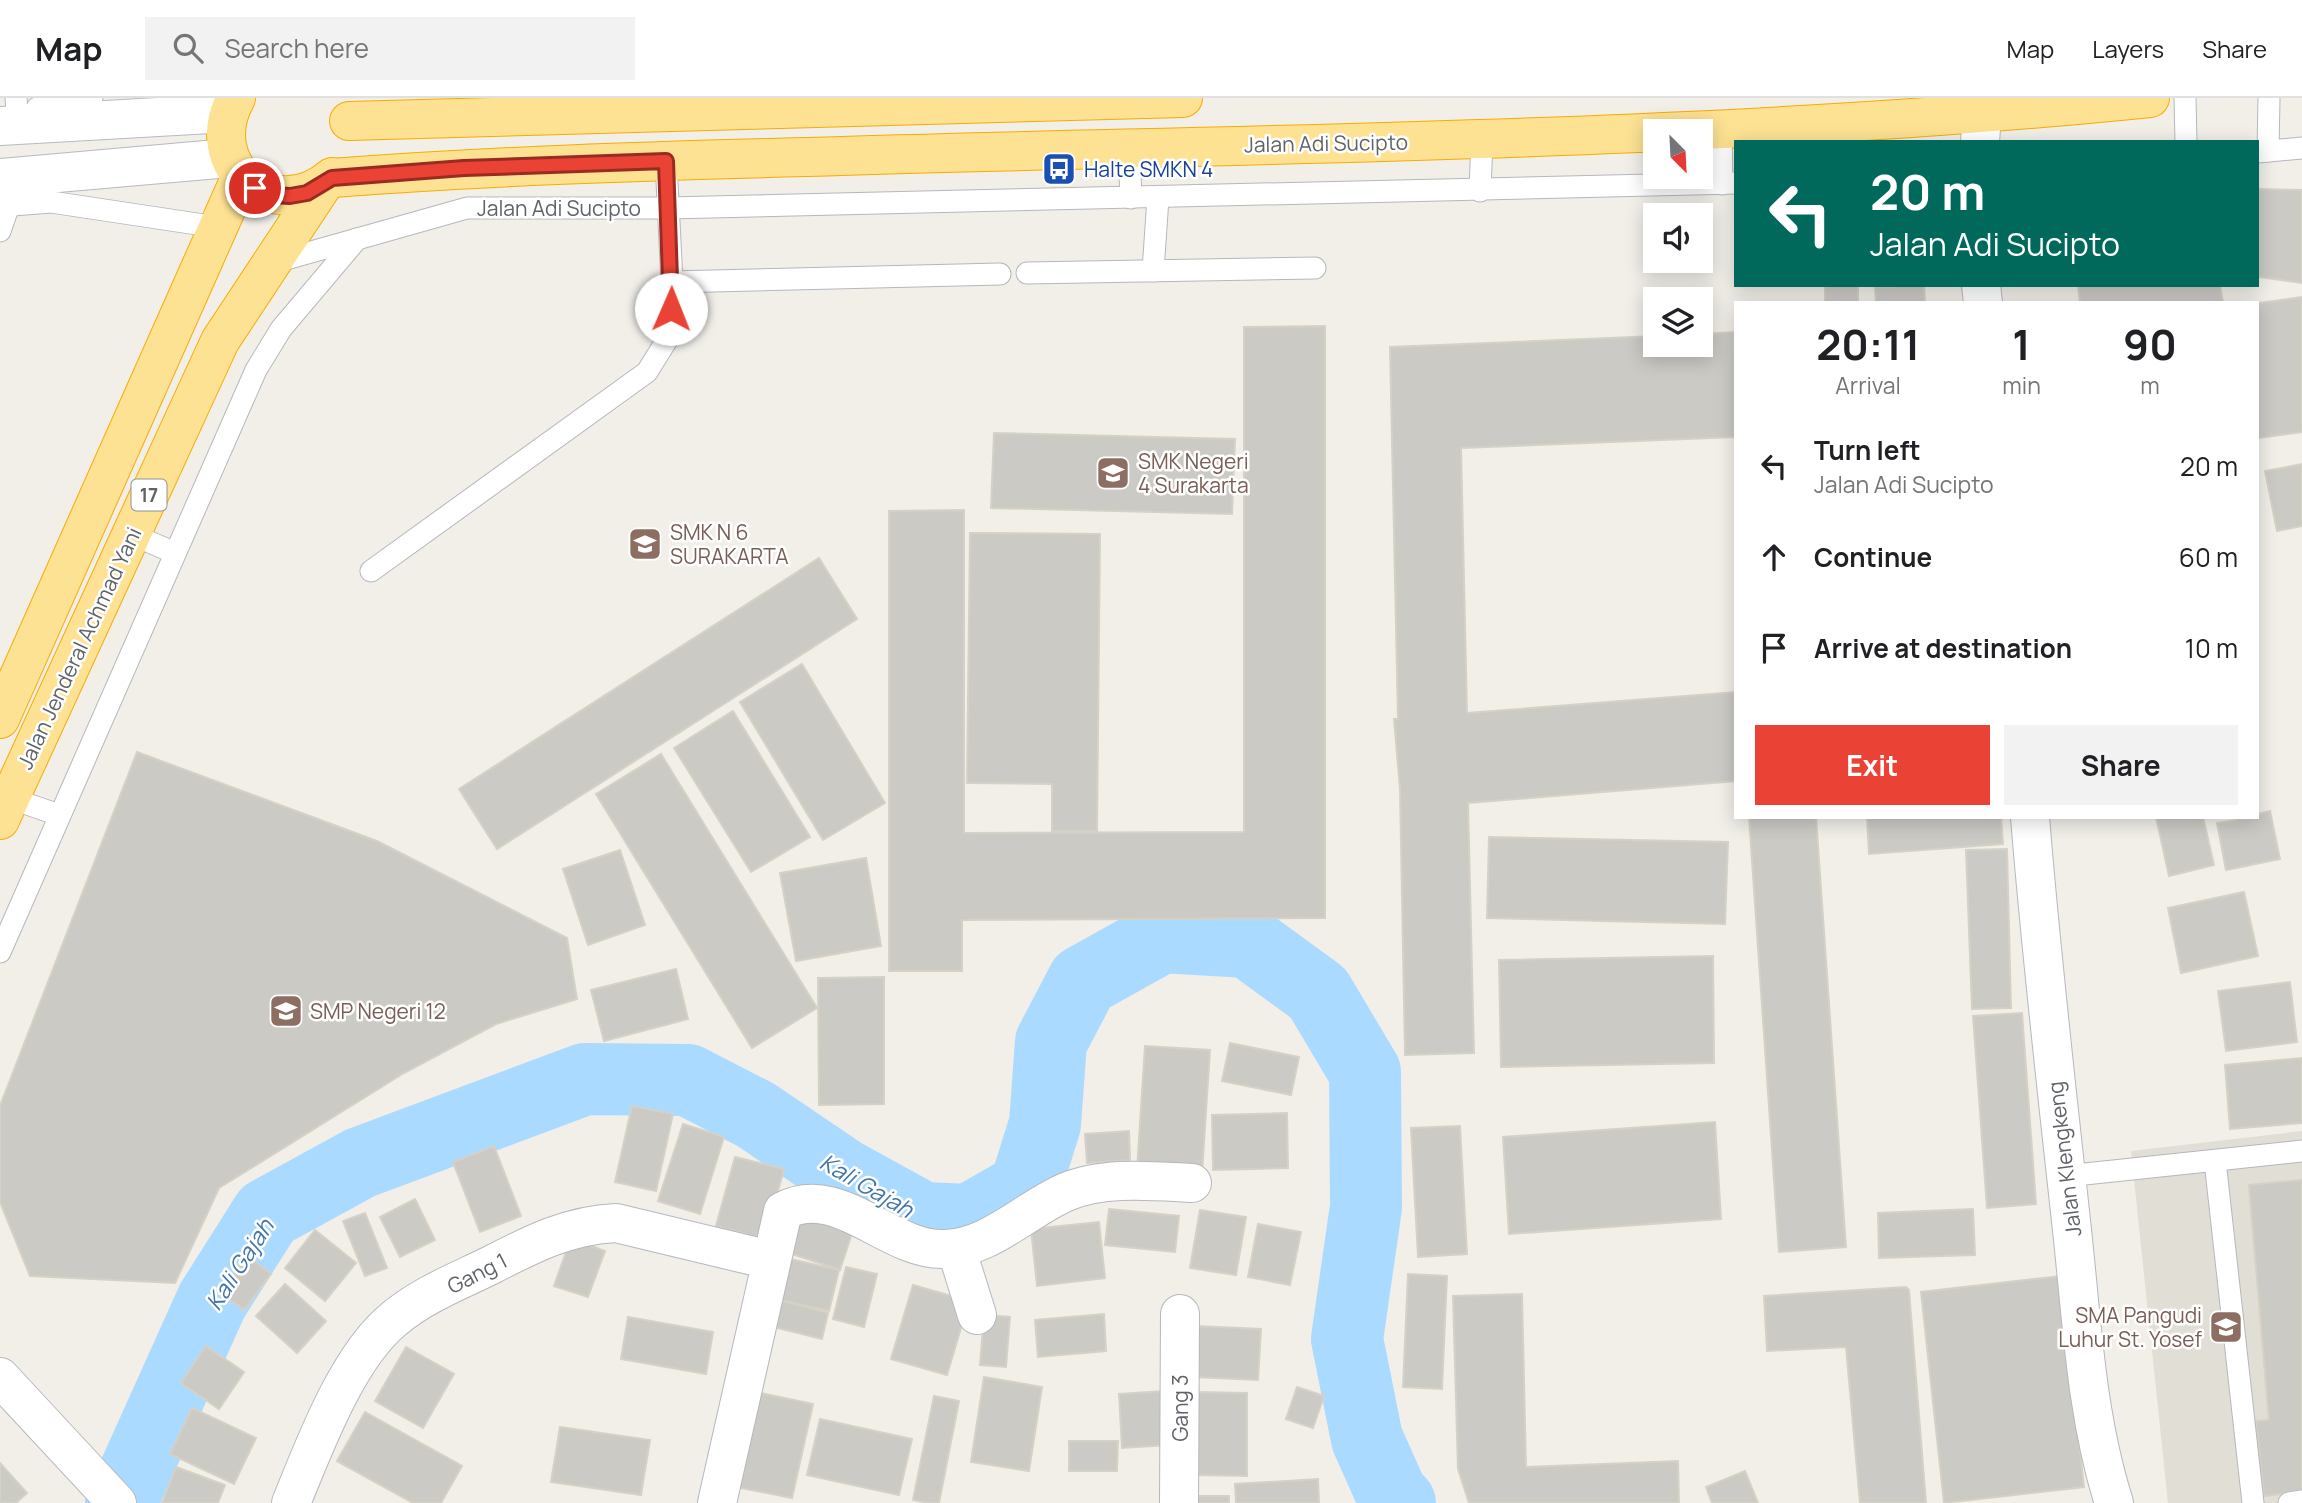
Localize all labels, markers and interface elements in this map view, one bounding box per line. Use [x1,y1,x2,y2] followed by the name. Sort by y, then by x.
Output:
[145,17,635,80] search box
[35,26,103,71] text: Map
[169,29,207,67] icon: search
[225,30,369,66] text: Search here
[2007,32,2054,65] text: Map
[2092,32,2164,65] text: Layers
[2202,32,2267,65] text: Share
[1643,119,1713,189] north arrow
[1643,119,1713,357] map controls
[1244,128,1408,158] street label: Jalan Adi Sucipto
[1040,150,1078,188] bus stop icon: Halte SMKN 4
[1084,155,1213,183] place label: Halte SMKN 4
[225,158,285,218] pin
[1870,158,1985,225] text: 20 m
[1755,168,1846,259] icon: left
[236,169,274,207] icon: arrive
[477,194,641,222] street label: Jalan Adi Sucipto
[1643,203,1713,273] button: sound
[1870,222,2120,266] text: Jalan Adi Sucipto
[634,272,708,346] position arrow
[1643,287,1713,357] button: layers
[1816,315,1920,373] text: 20:11
[2012,315,2031,373] text: 1
[2123,315,2177,373] text: 90
[1835,369,1901,401] text: Arrival
[2002,369,2041,401] text: min
[2140,369,2160,401] text: m
[1814,432,1921,468] text: Turn left
[1138,447,1249,499] place label: SMK Negeri 4 Surakarta
[1755,447,1793,485] icon: left
[2180,448,2238,484] text: 20 m
[1094,454,1132,492] school or university icon: SMK Negeri 4 Surakarta
[1814,468,1994,500] text: Jalan Adi Sucipto
[132,480,166,510] road number: 17
[670,518,789,570] place label: SMK N 6 SURAKARTA
[11,522,147,774] street label: Jalan Jenderal Achmad Yani
[626,525,664,563] school or university icon: SMK N 6 SURAKARTA
[1755,538,1793,576] icon: ahead
[1814,539,1932,575] text: Continue
[2179,539,2238,575] text: 60 m
[1755,629,1793,667] icon: arrive
[1814,630,2072,666] text: Arrive at destination
[2185,630,2238,666] text: 10 m
[1755,725,1990,805] button: Exit
[2004,725,2238,805] button: Share
[267,992,305,1030] school or university icon: SMP Negeri 12
[310,997,446,1025] place label: SMP Negeri 12
[2041,1080,2087,1238] street label: Jalan Klengkeng
[814,1145,921,1225] water label: Kali Gajah
[198,1211,281,1316] water label: Kali Gajah
[442,1246,512,1300] street label: Gang 1
[2058,1301,2203,1353] place label: SMA Pangudi Luhur St. Yosef
[2207,1308,2245,1346] school or university icon: SMA Pangudi Luhur St. Yosef
[1166,1374,1194,1442] street label: Gang 3

